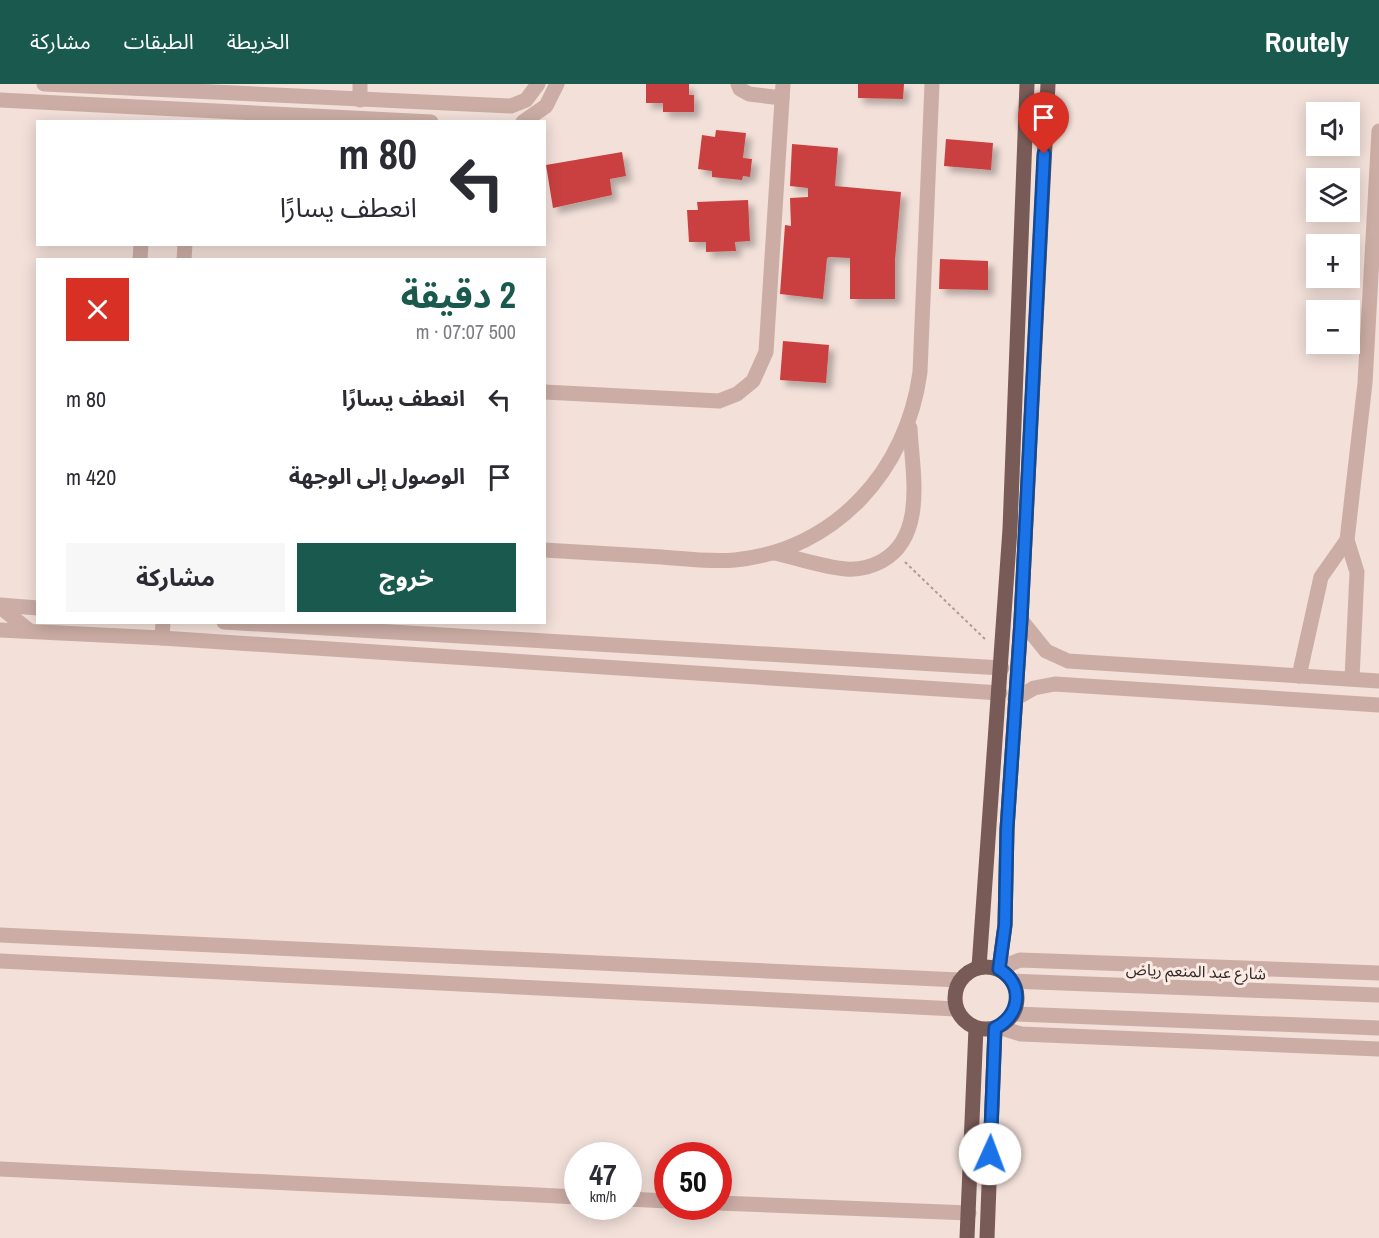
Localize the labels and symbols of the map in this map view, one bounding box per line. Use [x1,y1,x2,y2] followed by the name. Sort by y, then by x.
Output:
[1018,92,1069,154] pin
[1126,958,1266,986] street label: شارع عبد المنعم رياض
[958,1122,1022,1186] position arrow
[654,1142,732,1220] speed limit sign: 50

